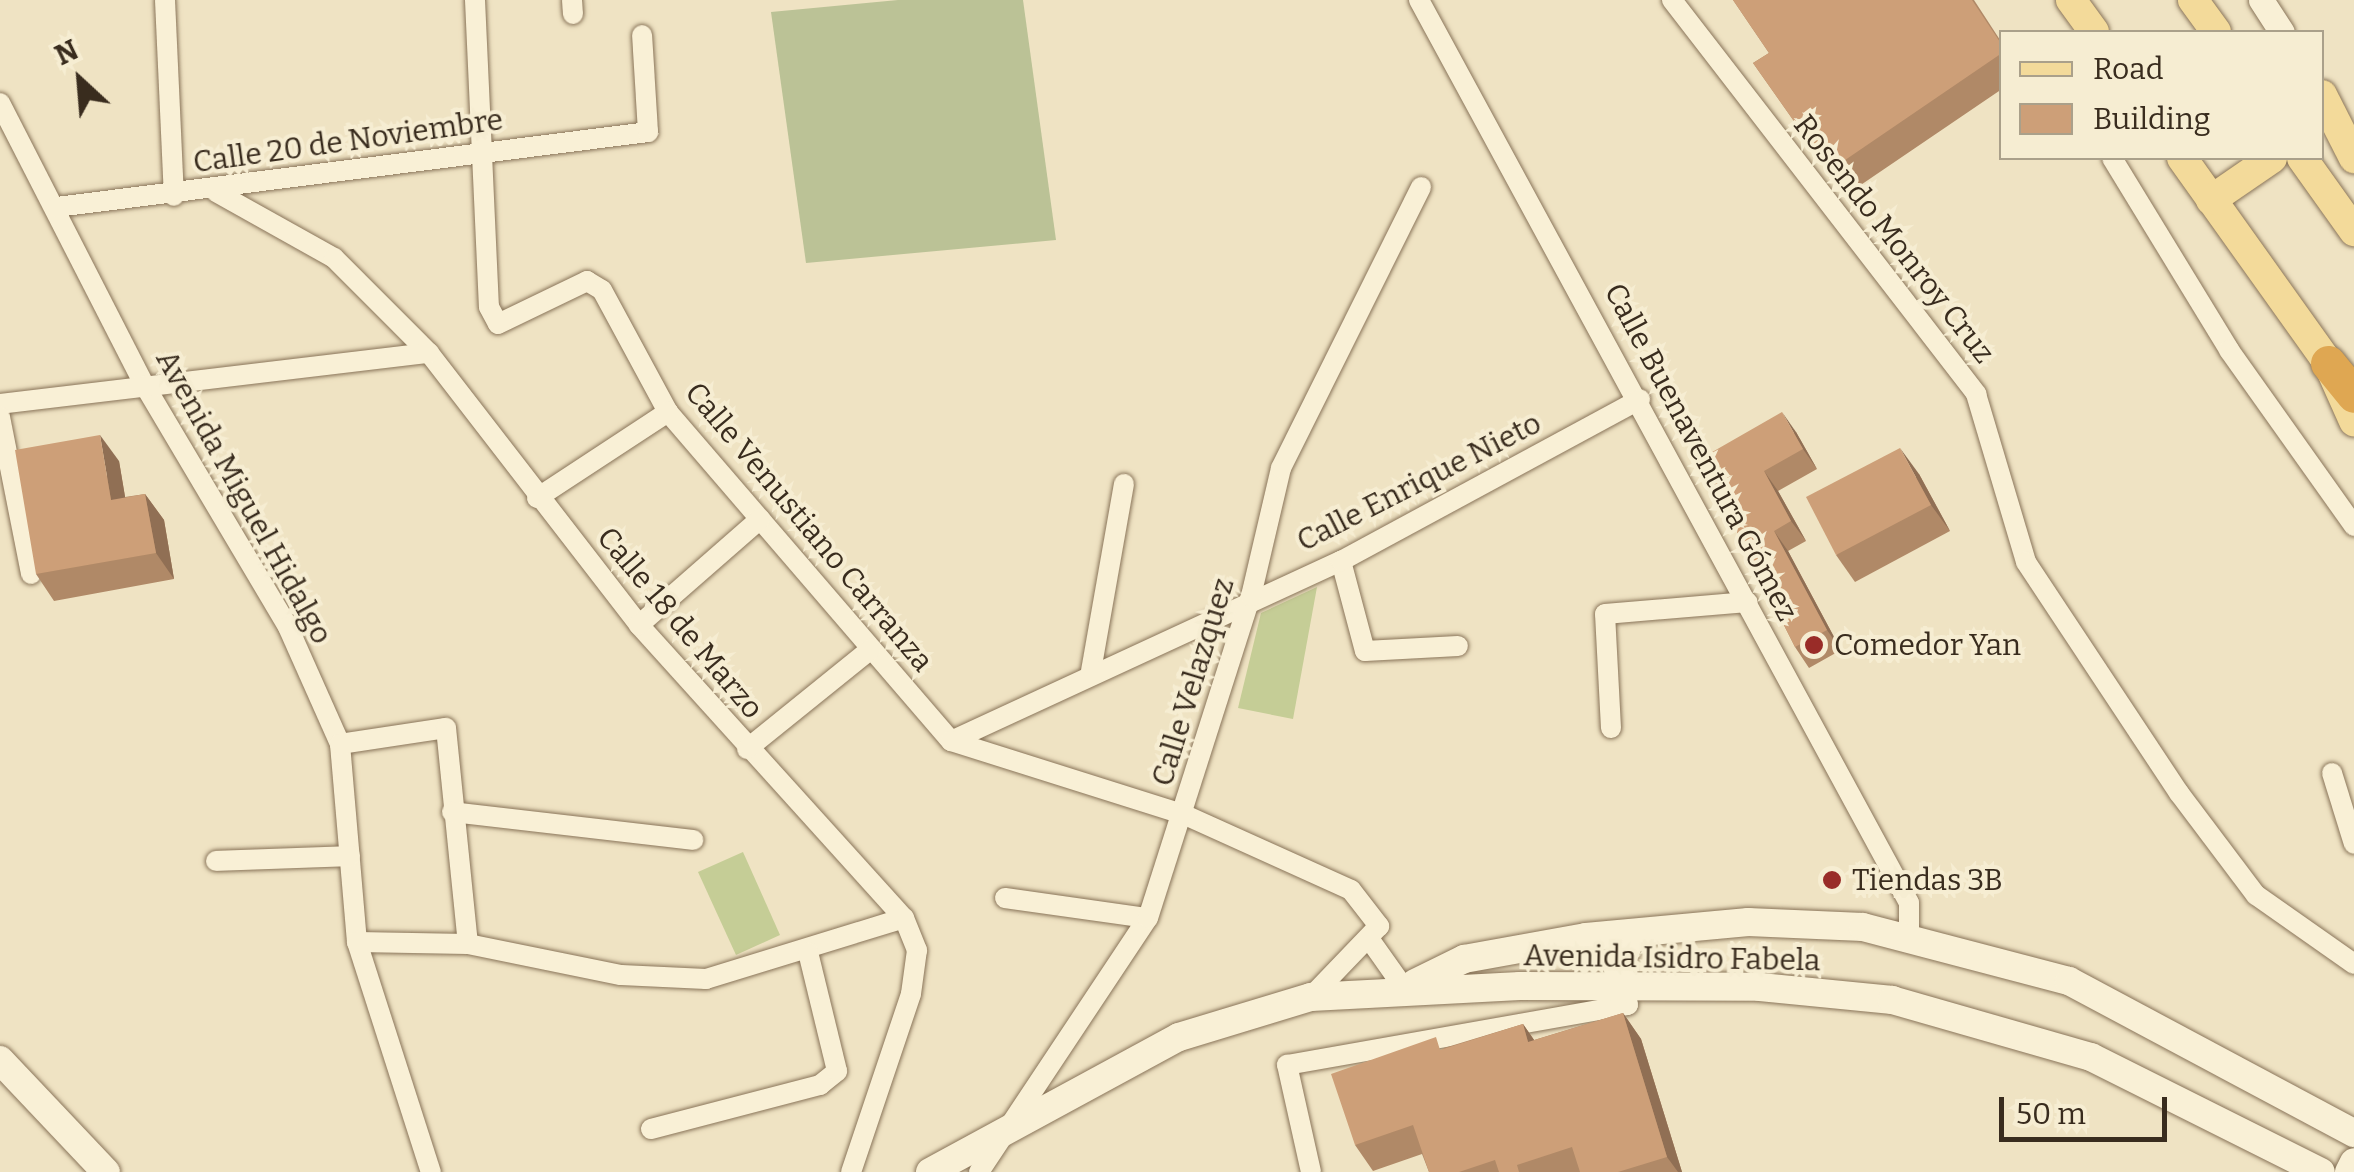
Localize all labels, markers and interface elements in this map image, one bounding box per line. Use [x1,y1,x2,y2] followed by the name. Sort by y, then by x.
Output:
[30,30,130,130] north arrow
[1999,30,2324,160] legend
[50,33,84,72] text: N
[2093,51,2164,87] text: Road
[191,101,505,181] street label: Calle 20 de Noviembre
[2093,101,2211,137] text: Building
[1786,108,2002,370] street label: Rosendo Monroy Cruz
[1597,277,1805,627] street label: Calle Buenaventura Gómez
[148,344,340,650] street label: Avenida Miguel Hidalgo
[677,375,941,679] street label: Calle Venustiano Carranza
[1291,405,1547,559] street label: Calle Enrique Nieto
[589,520,771,726] street label: Calle 18 de Marzo
[1144,574,1242,790] street label: Calle Velazquez
[1834,627,2021,663] place label: Comedor Yan
[1803,634,1825,656] marker: Comedor Yan
[1852,862,2003,898] place label: Tiendas 3B
[1821,869,1843,891] marker: Tiendas 3B
[1523,937,1821,979] street label: Avenida Isidro Fabela
[2004,1077,2172,1139] scale bar
[2016,1096,2086,1132] text: 50 m

